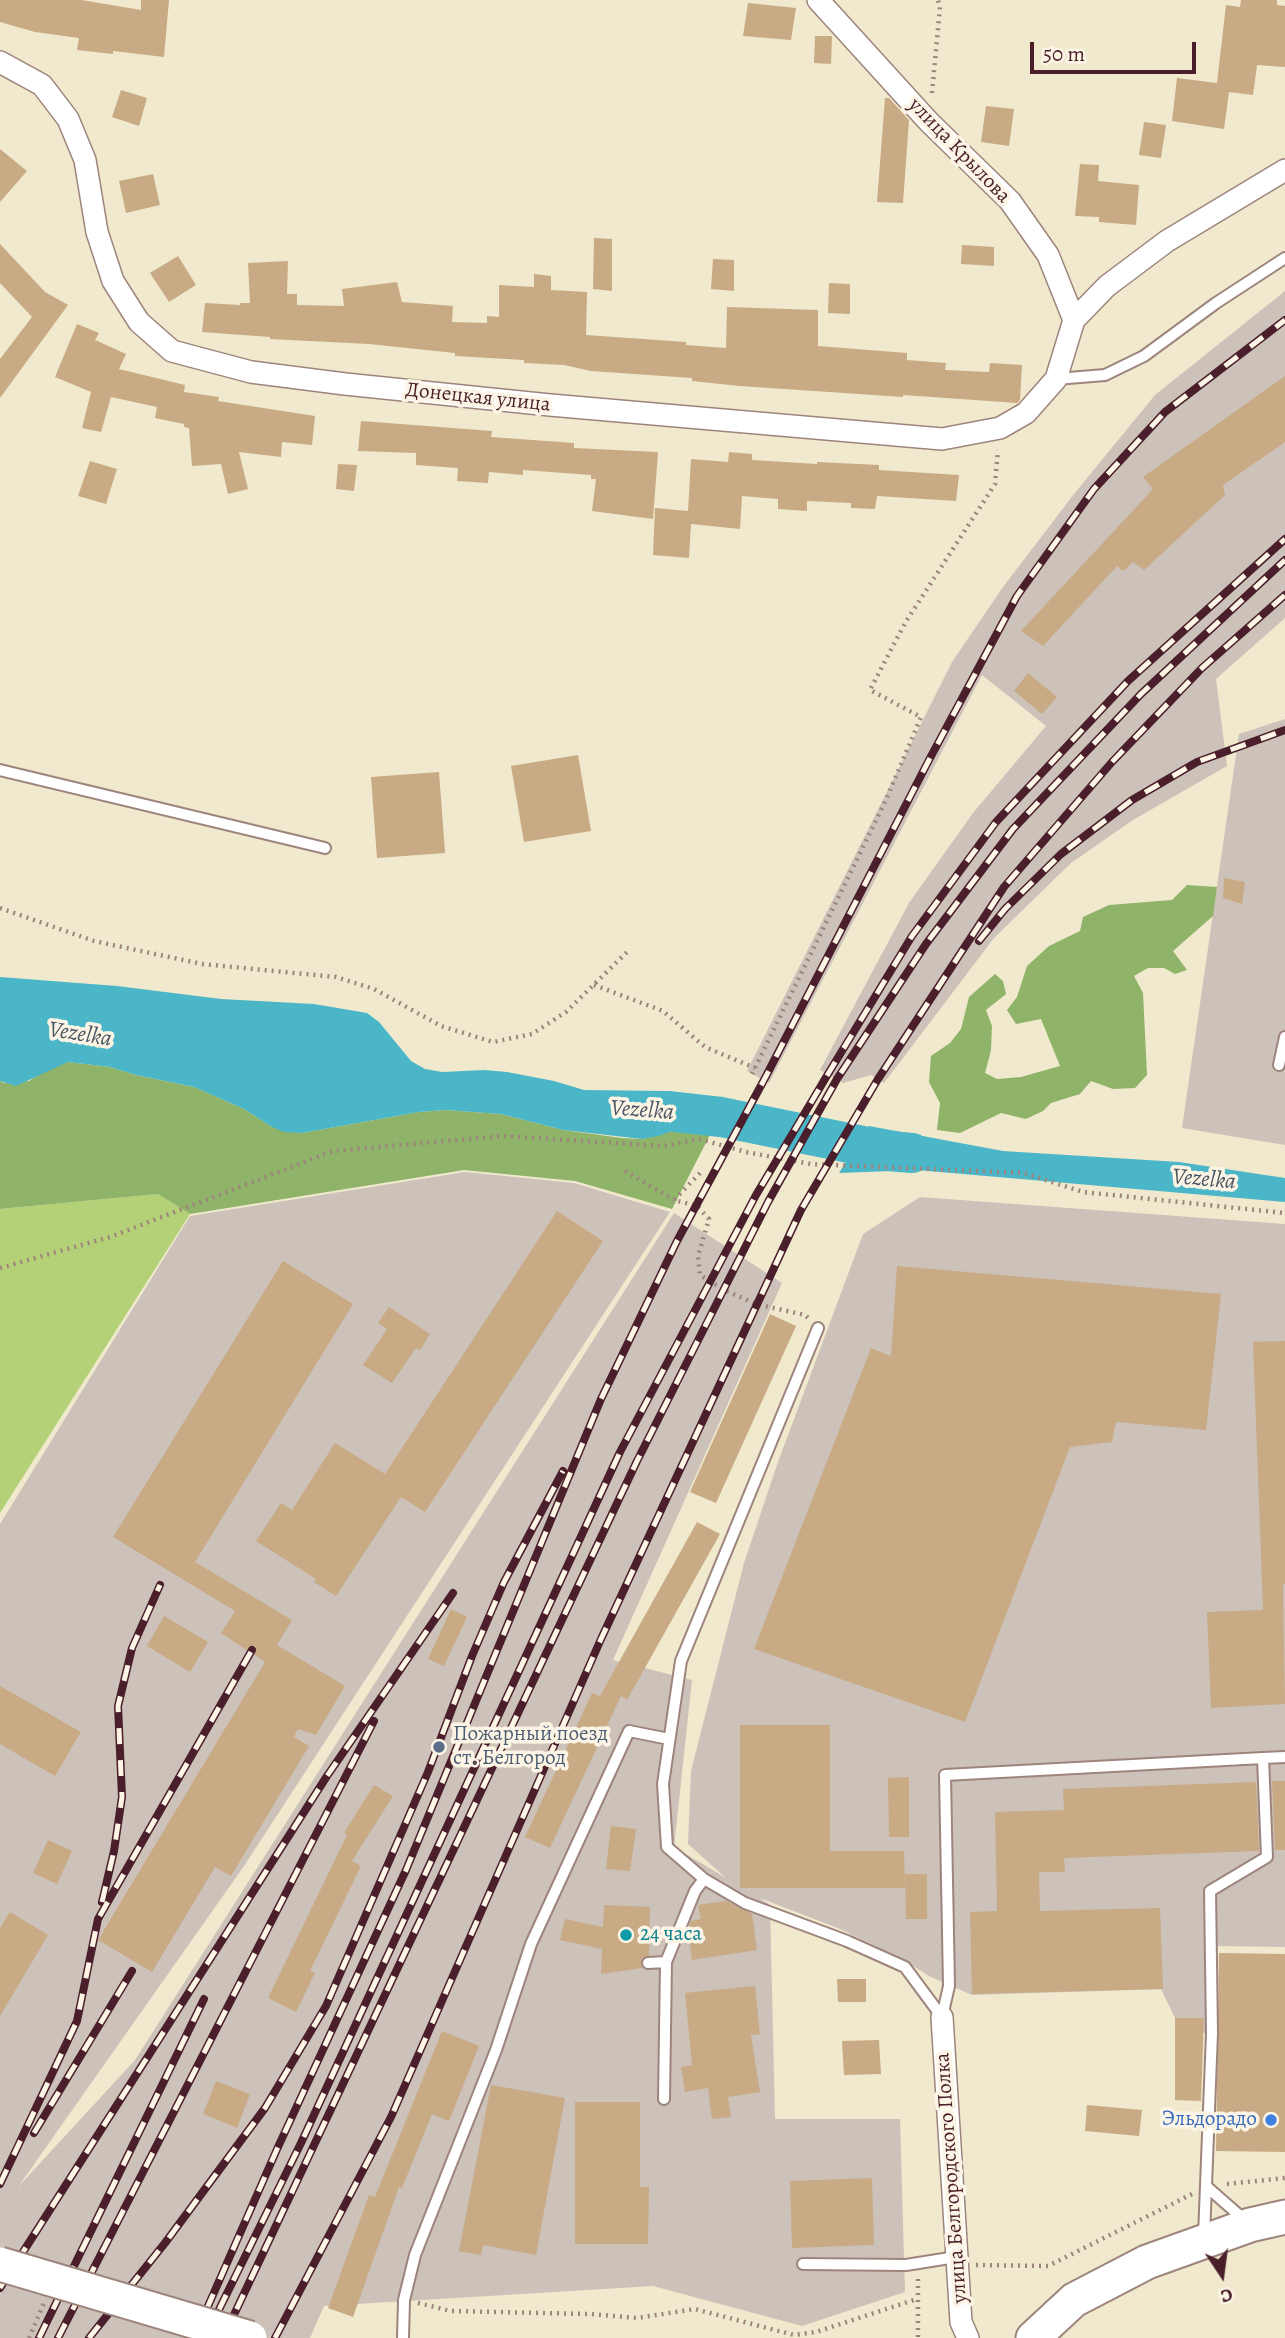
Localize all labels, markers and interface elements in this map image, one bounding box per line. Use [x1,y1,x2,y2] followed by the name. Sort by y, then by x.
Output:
[1033,28,1199,72] scale bar
[1043,40,1085,68] text: 50 m
[903,93,1015,209] street label: улица Крылова
[404,378,552,418] street label: Донецкая улица
[46,1016,114,1054] water label: Vezelka
[609,1095,675,1127] water label: Vezelka
[1171,1163,1237,1197] water label: Vezelka
[453,1722,608,1772] place label: Пожарный поезд ст. Белгород
[431,1739,447,1755] marker: Пожарный поезд ст. Белгород
[640,1922,702,1948] place label: 24 часа
[618,1927,634,1943] marker: 24 часа
[931,2052,973,2304] street label: улица Белгородского Полка
[1162,2107,1257,2133] place label: Эльдорадо
[1263,2112,1279,2128] marker: Эльдорадо
[1187,2240,1257,2310] north arrow
[1218,2281,1235,2309] text: С

